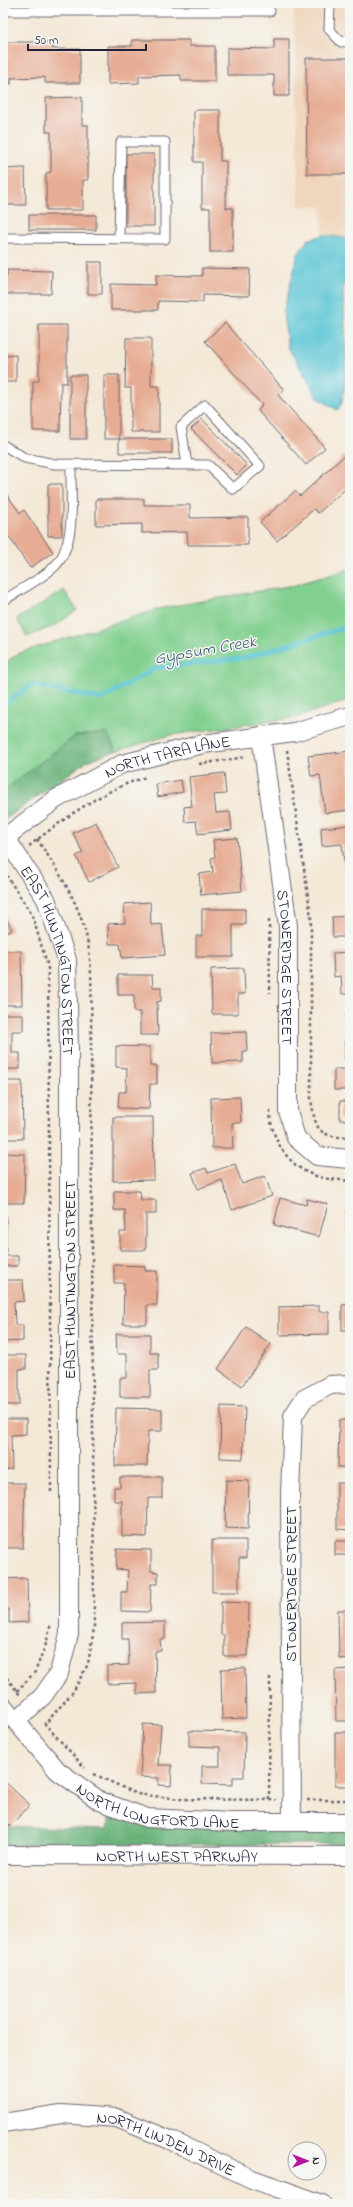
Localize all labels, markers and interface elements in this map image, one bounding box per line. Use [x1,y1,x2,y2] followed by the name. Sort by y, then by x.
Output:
[28,26,146,52] scale bar
[34,32,58,50] text: 50 m
[153,629,260,673] water label: Gypsum Creek
[101,731,232,785] street label: NORTH TARA LANE
[13,861,79,1055] street label: EAST HUNTINGTON STREET
[269,888,298,1045] street label: STONERIDGE STREET
[59,1181,83,1379] street label: EAST HUNTINGTON STREET
[280,1506,304,1662] street label: STONERIDGE STREET
[71,1778,239,1836] street label: NORTH LONGFORD LANE
[96,1845,259,1870] street label: NORTH WEST PARKWAY
[96,2107,239,2183] street label: NORTH LINDEN DRIVE
[287,2141,327,2181] north arrow
[308,2157,324,2165] text: N

